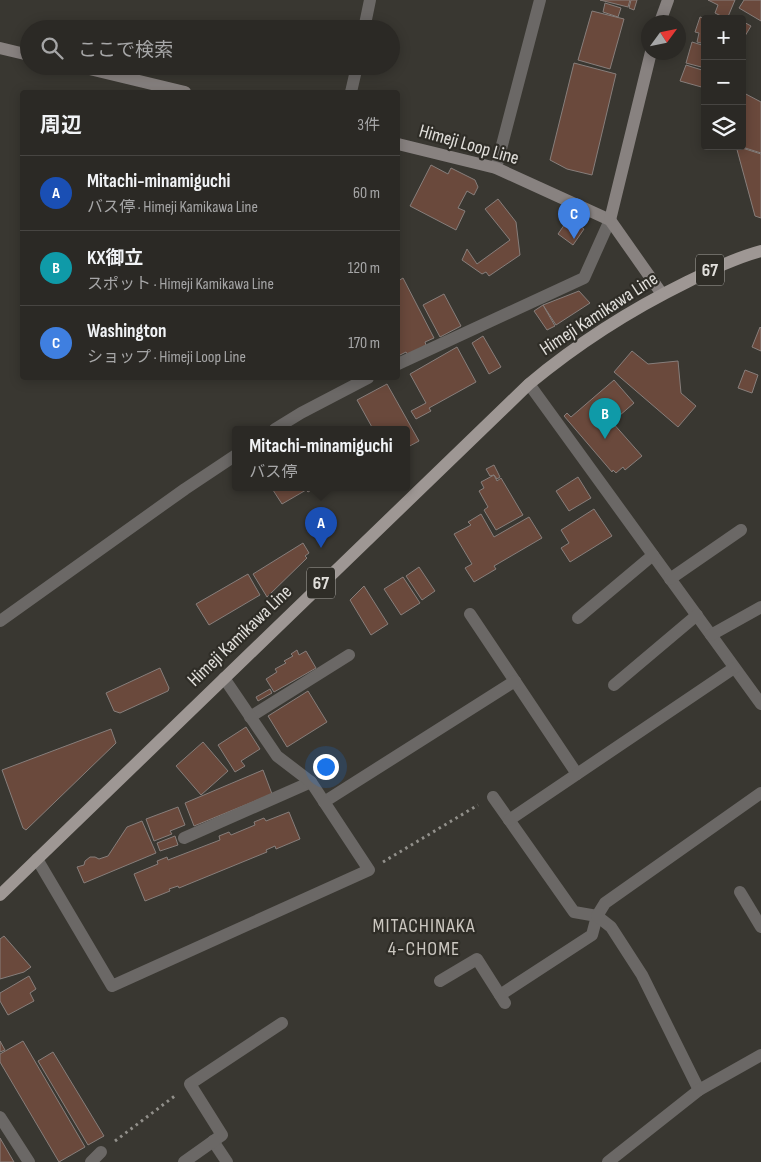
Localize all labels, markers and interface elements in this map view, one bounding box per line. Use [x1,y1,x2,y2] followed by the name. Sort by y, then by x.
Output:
[641,15,686,60] north arrow
[701,15,746,150] map controls
[701,15,746,60] button: +
[20,20,400,75] search box
[38,34,66,62] icon: search
[78,39,173,62] text: ここで検索
[701,60,746,105] button: −
[701,105,746,150] button: layers
[40,113,82,138] text: 周辺
[357,116,380,135] text: 3件
[416,120,522,170] street label: Himeji Loop Line
[87,170,230,193] text: Mitachi-minamiguchi
[52,184,60,203] text: A
[353,184,380,203] text: 60 m
[87,198,258,217] text: バス停 · Himeji Kamikawa Line
[558,198,590,239] pin: C
[87,247,143,270] text: KX御立
[696,254,724,286] road number: 67
[52,259,60,278] text: B
[348,259,380,278] text: 120 m
[536,267,662,361] street label: Himeji Kamikawa Line
[87,275,274,294] text: スポット · Himeji Kamikawa Line
[87,320,166,343] text: Washington
[52,334,60,353] text: C
[348,334,380,353] text: 170 m
[87,348,246,367] text: ショップ · Himeji Loop Line
[589,398,621,439] pin: B
[232,426,410,491] popup
[249,435,393,458] text: Mitachi-minamiguchi
[249,463,297,482] text: バス停
[305,507,337,548] pin: A
[307,568,335,598] road number: 67
[183,580,297,692] street label: Himeji Kamikawa Line
[313,754,339,780] your location
[373,914,475,961] district label: MITACHINAKA 4-CHOME

